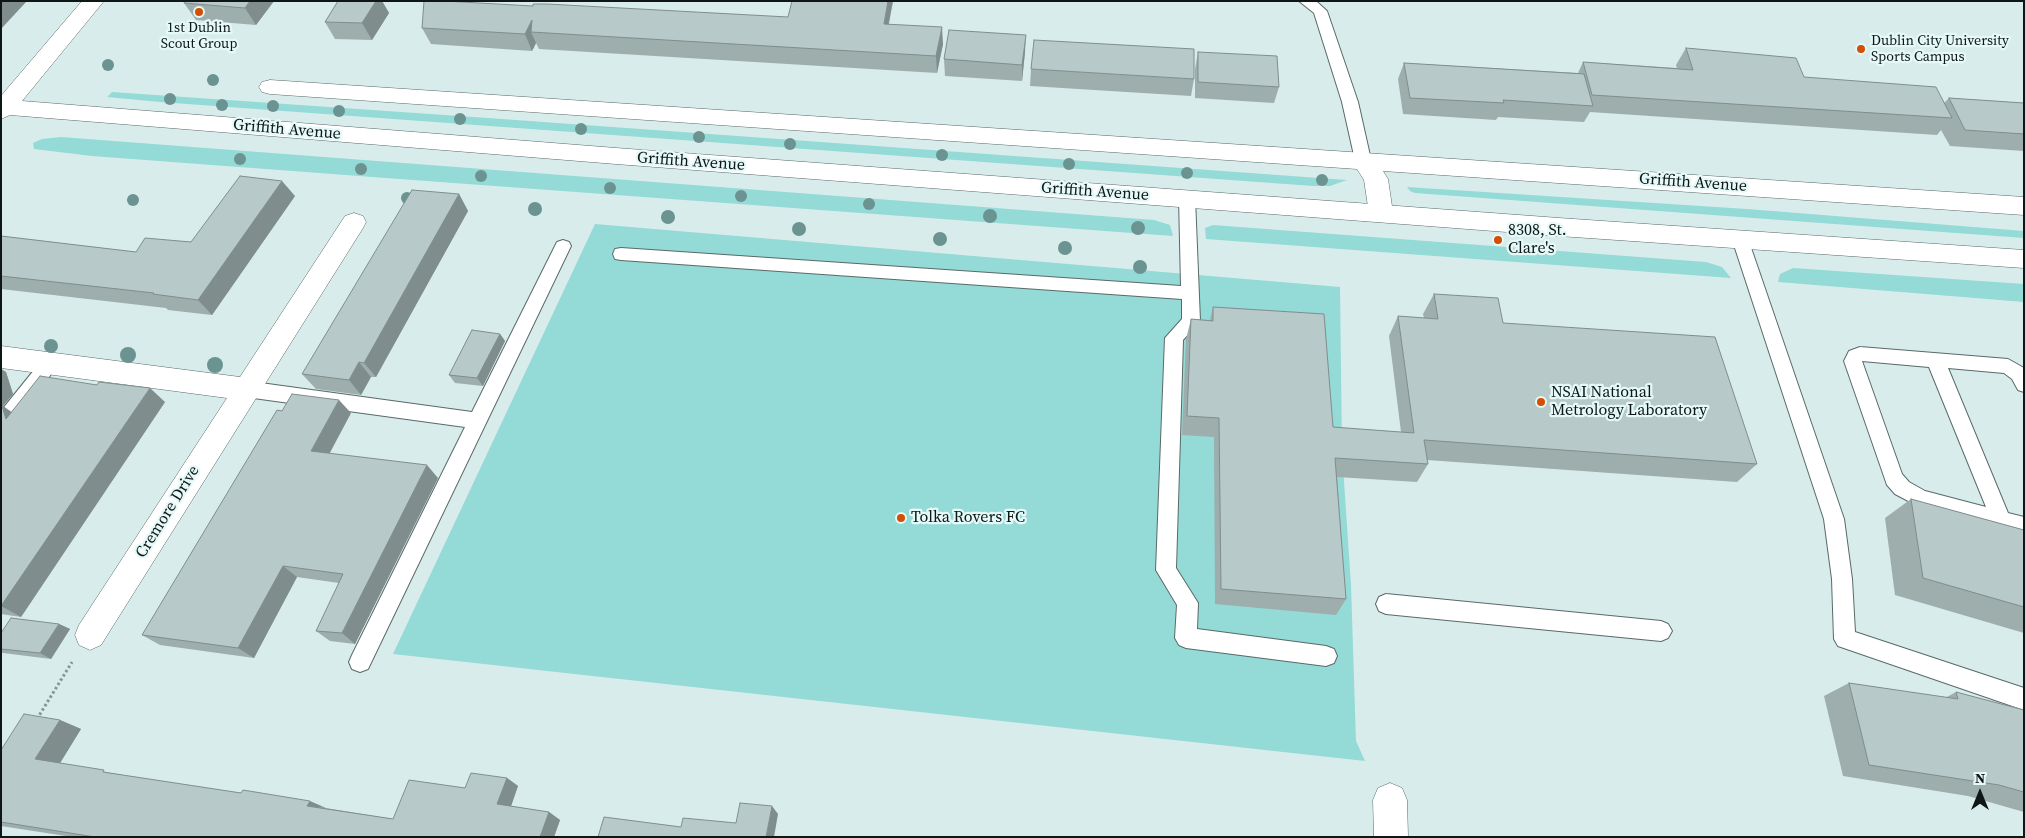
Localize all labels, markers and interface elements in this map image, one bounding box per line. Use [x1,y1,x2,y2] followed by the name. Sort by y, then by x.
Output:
[193,6,205,18] marker: 1st Dublin Scout Group
[161,20,237,52] place label: 1st Dublin Scout Group
[1871,33,2009,65] place label: Dublin City University Sports Campus
[1855,43,1867,55] marker: Dublin City University Sports Campus
[232,116,342,144] street label: Griffith Avenue
[636,149,746,175] street label: Griffith Avenue
[1638,170,1748,196] street label: Griffith Avenue
[1040,179,1150,205] street label: Griffith Avenue
[1508,221,1567,259] place label: 8308, St. Clare's
[1492,234,1504,246] marker: 8308, St. Clare's
[1551,383,1707,421] place label: NSAI National Metrology Laboratory
[1535,396,1547,408] marker: NSAI National Metrology Laboratory
[132,462,204,562] street label: Cremore Drive
[911,508,1025,528] place label: Tolka Rovers FC
[895,512,907,524] marker: Tolka Rovers FC
[1955,768,2005,818] north arrow
[1975,768,1985,788] text: N

